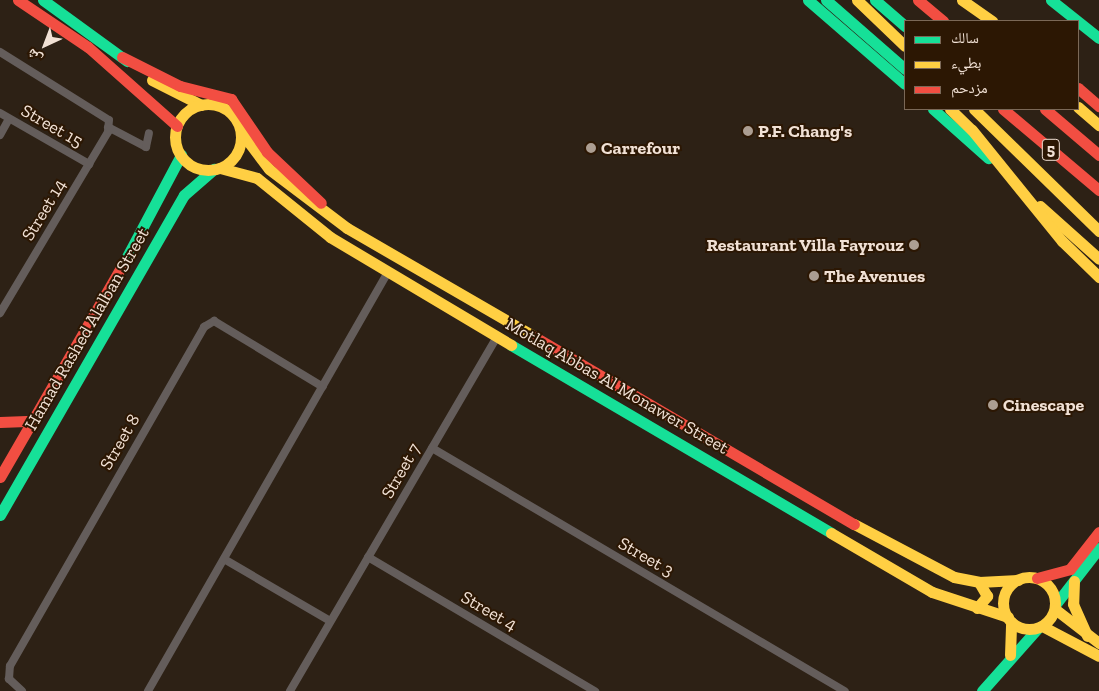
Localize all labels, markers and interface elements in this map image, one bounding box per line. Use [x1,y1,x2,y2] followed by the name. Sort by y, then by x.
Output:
[20,20,70,70] north arrow
[904,20,1079,110] legend
[951,29,979,47] text: سالك
[23,45,46,68] text: ش
[951,54,981,72] text: بطيء
[951,79,988,97] text: مزدحم
[17,100,87,152] street label: Street 15
[758,120,852,142] place label: P.F. Chang's
[742,125,754,137] marker: P.F. Chang's
[1041,136,1061,164] road number: 5
[601,137,680,159] place label: Carrefour
[585,142,597,154] marker: Carrefour
[17,175,71,245] street label: Street 14
[20,224,154,434] street label: Hamad Rashed Alalban Street
[706,234,904,256] place label: Restaurant Villa Fayrouz
[908,239,920,251] marker: Restaurant Villa Fayrouz
[824,265,926,287] place label: The Avenues
[808,270,820,282] marker: The Avenues
[501,313,733,459] street label: Motlaq Abbas Al Monawer Street
[1003,394,1084,416] place label: Cinescape
[987,399,999,411] marker: Cinescape
[95,410,145,474] street label: Street 8
[377,440,425,502] street label: Street 7
[614,533,678,581] street label: Street 3
[457,586,521,636] street label: Street 4

